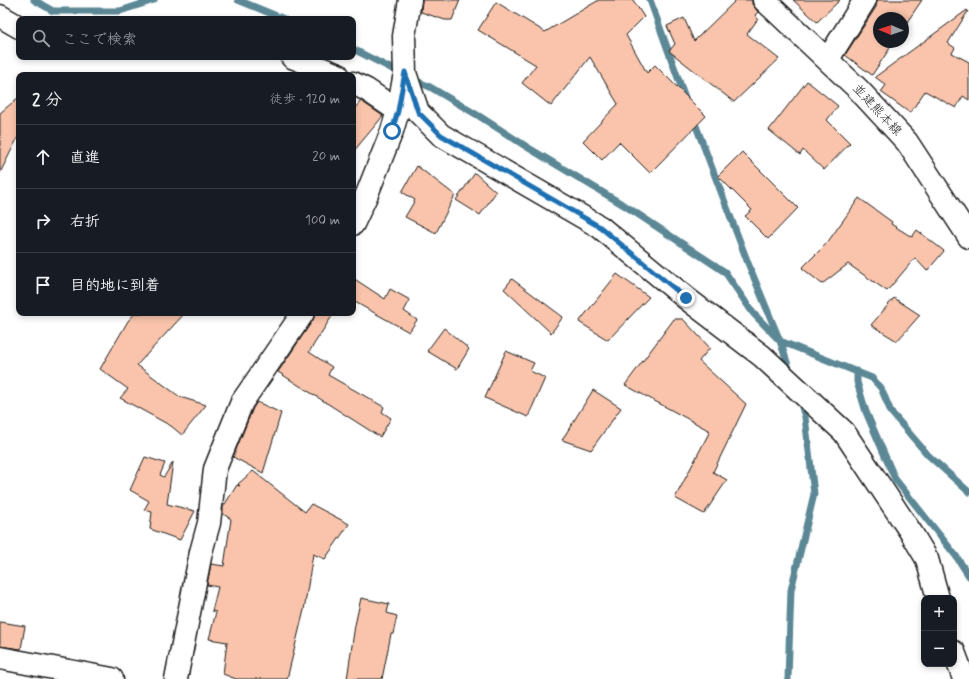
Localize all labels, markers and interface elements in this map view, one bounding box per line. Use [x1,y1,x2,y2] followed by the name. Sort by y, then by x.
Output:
[873,12,909,48] north arrow
[16,16,356,60] search box
[30,27,52,49] icon: search
[62,30,137,50] text: ここで検索
[849,80,906,140] street label: 並建熊本線
[32,89,62,111] text: 2 分
[270,91,340,108] text: 徒歩 · 120 m
[383,122,401,140] route start
[32,146,54,168] icon: ahead
[70,148,100,168] text: 直進
[312,148,340,165] text: 20 m
[32,210,54,232] icon: right
[70,212,100,232] text: 右折
[305,212,340,229] text: 100 m
[32,274,54,296] icon: arrive
[70,276,160,296] text: 目的地に到着
[677,289,695,307] route end
[921,595,957,667] map controls
[921,595,957,631] button: +
[921,631,957,667] button: −

